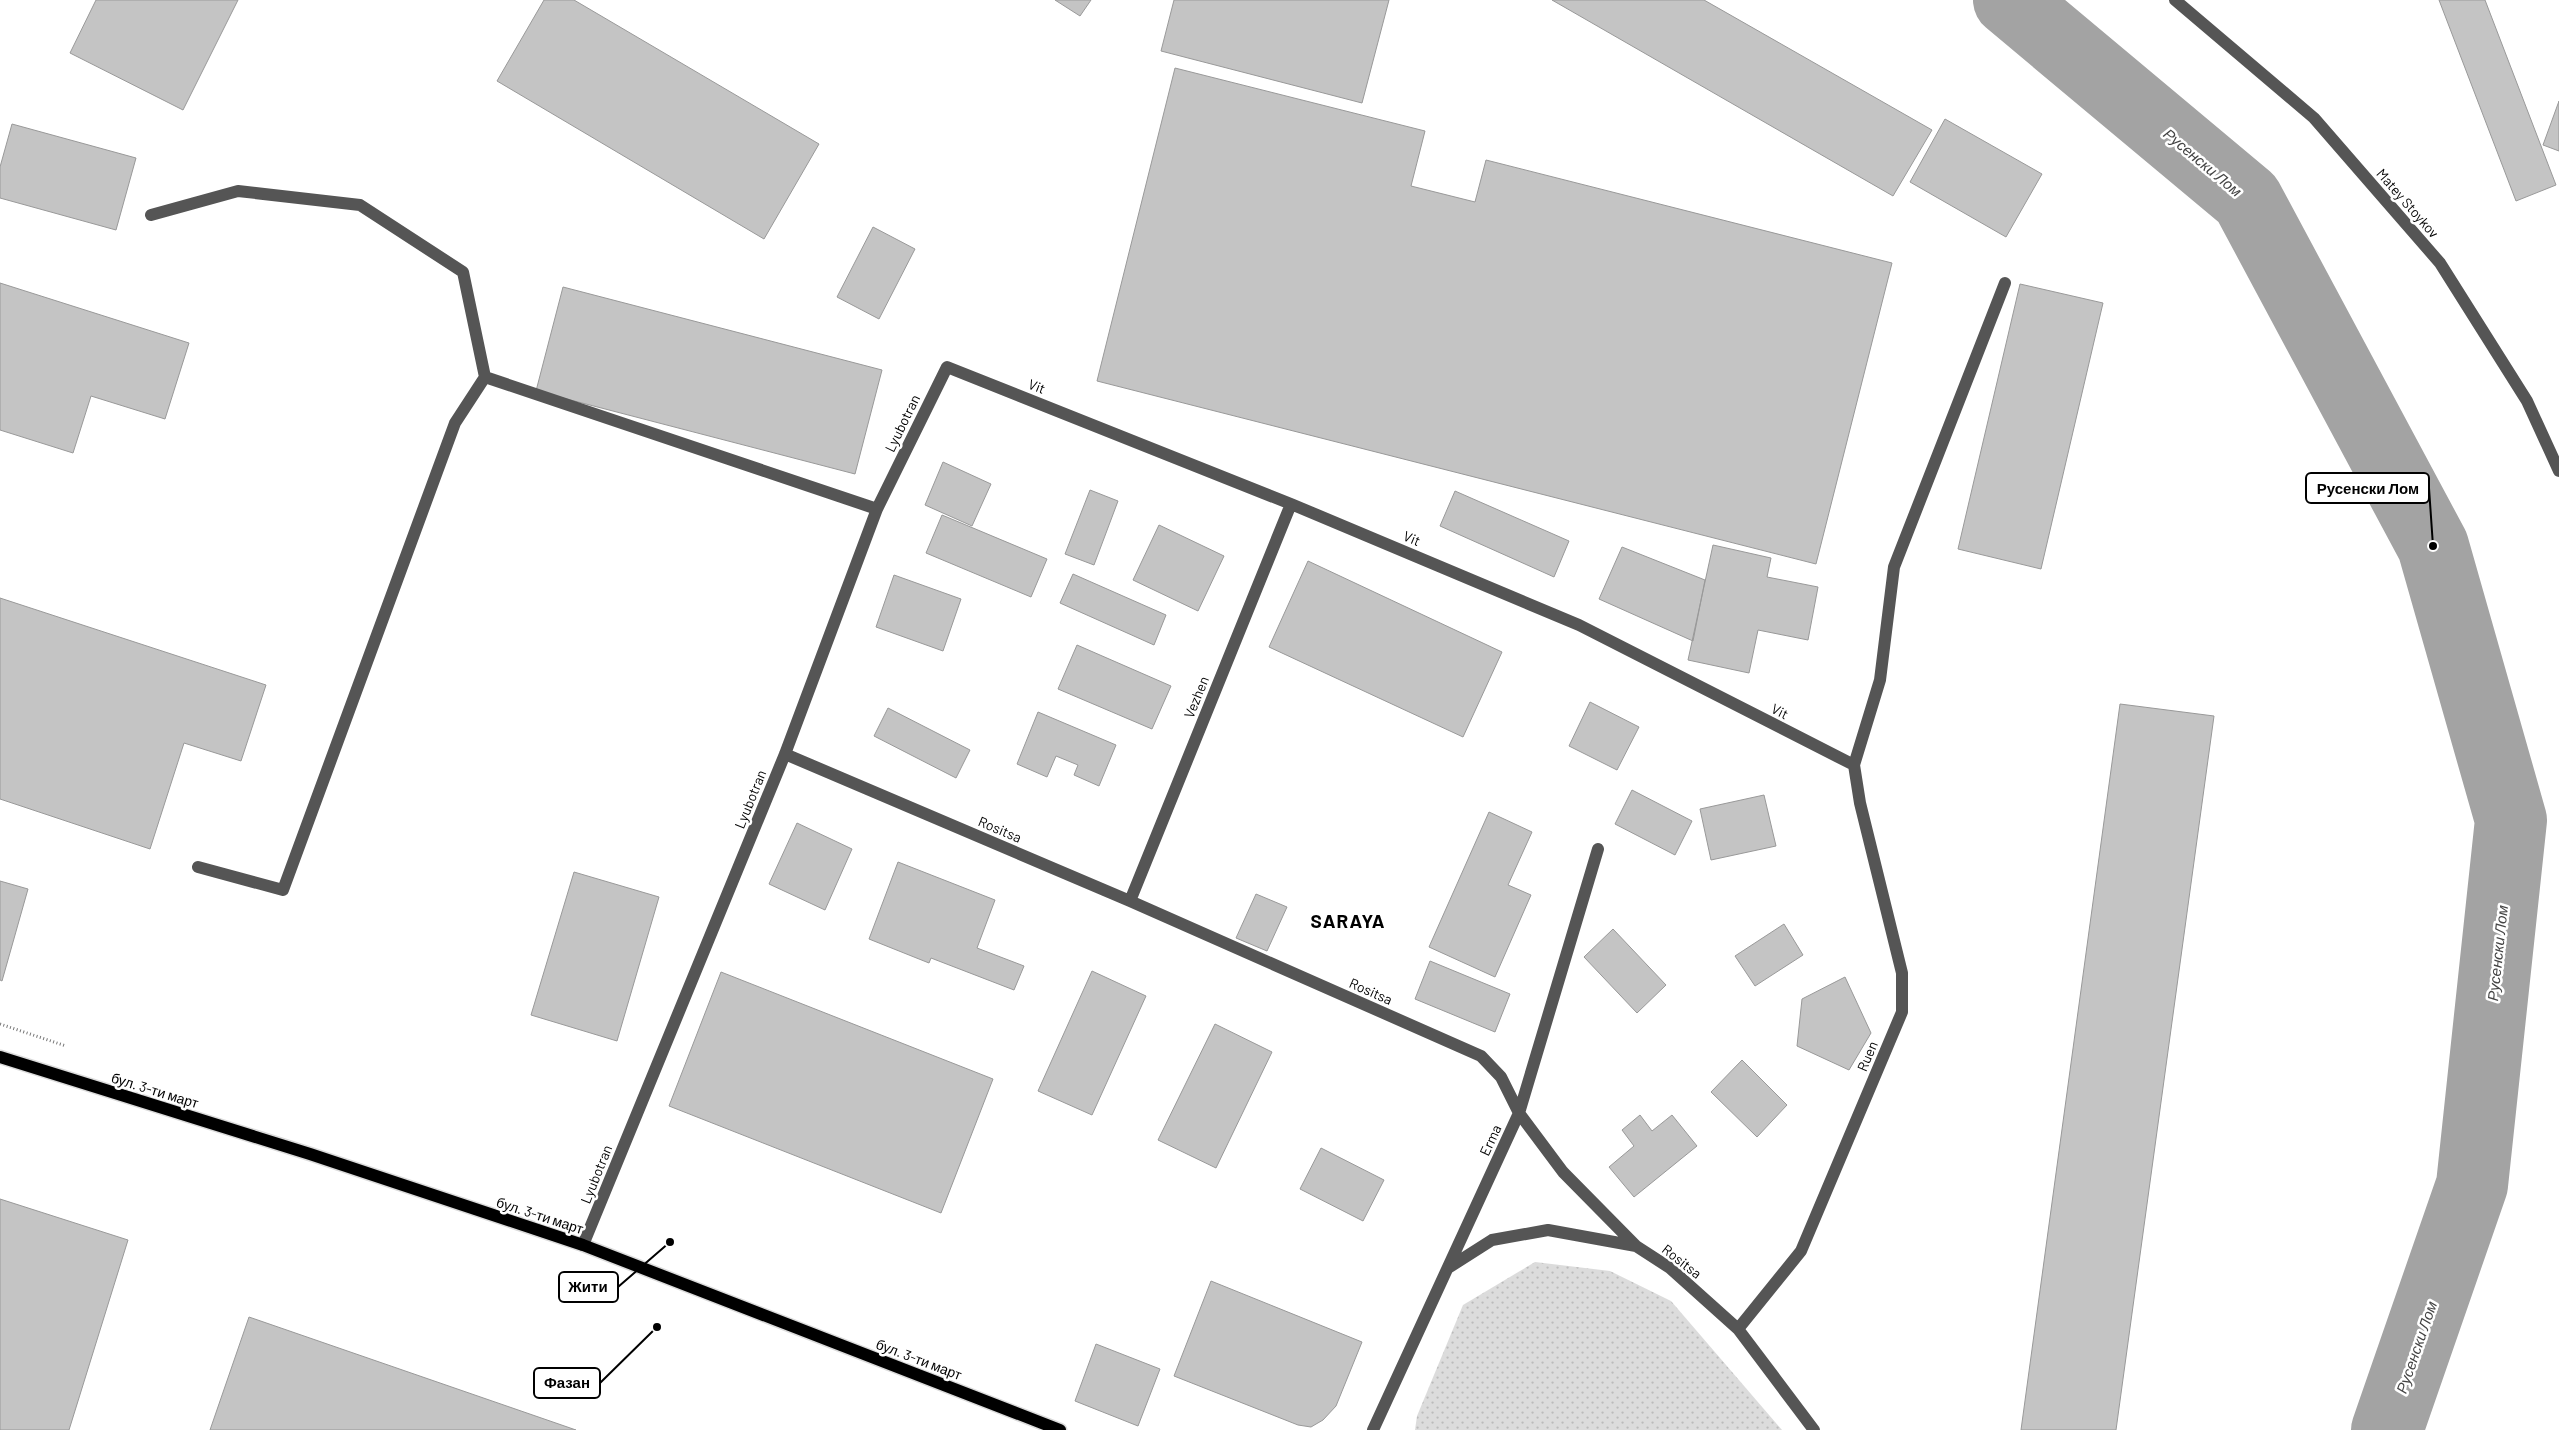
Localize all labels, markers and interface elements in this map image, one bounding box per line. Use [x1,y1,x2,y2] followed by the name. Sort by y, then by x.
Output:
[2160,124,2246,200] water label: Русенски Лом
[2373,165,2443,241] street label: Matey Stoykov
[1026,375,1048,397] street label: Vit
[881,392,923,454] street label: Lyubotran
[2306,473,2429,503] callout: Русенски Лом
[2317,479,2419,497] text: Русенски Лом
[1401,527,1423,549] street label: Vit
[1180,674,1212,720] street label: Vezhen
[1769,700,1791,722] street label: Vit
[731,767,769,831] street label: Lyubotran
[976,812,1024,846] street label: Rositsa
[2483,904,2511,1002] water label: Русенски Лом
[1310,909,1386,932] district label: SARAYA
[1347,974,1395,1008] street label: Rositsa
[1853,1038,1881,1074] street label: Ruen
[109,1069,201,1112] street label: бул. 3-ти март
[1475,1122,1505,1158] street label: Erma
[577,1142,615,1206] street label: Lyubotran
[494,1193,586,1237] street label: бул. 3-ти март
[1659,1240,1705,1282] street label: Rositsa
[559,1272,618,1302] callout: Жити
[567,1277,608,1295] text: Жити
[2392,1299,2440,1395] water label: Русенски Лом
[874,1335,965,1383] street label: бул. 3-ти март
[534,1368,600,1398] callout: Фазан
[544,1373,590,1391] text: Фазан

